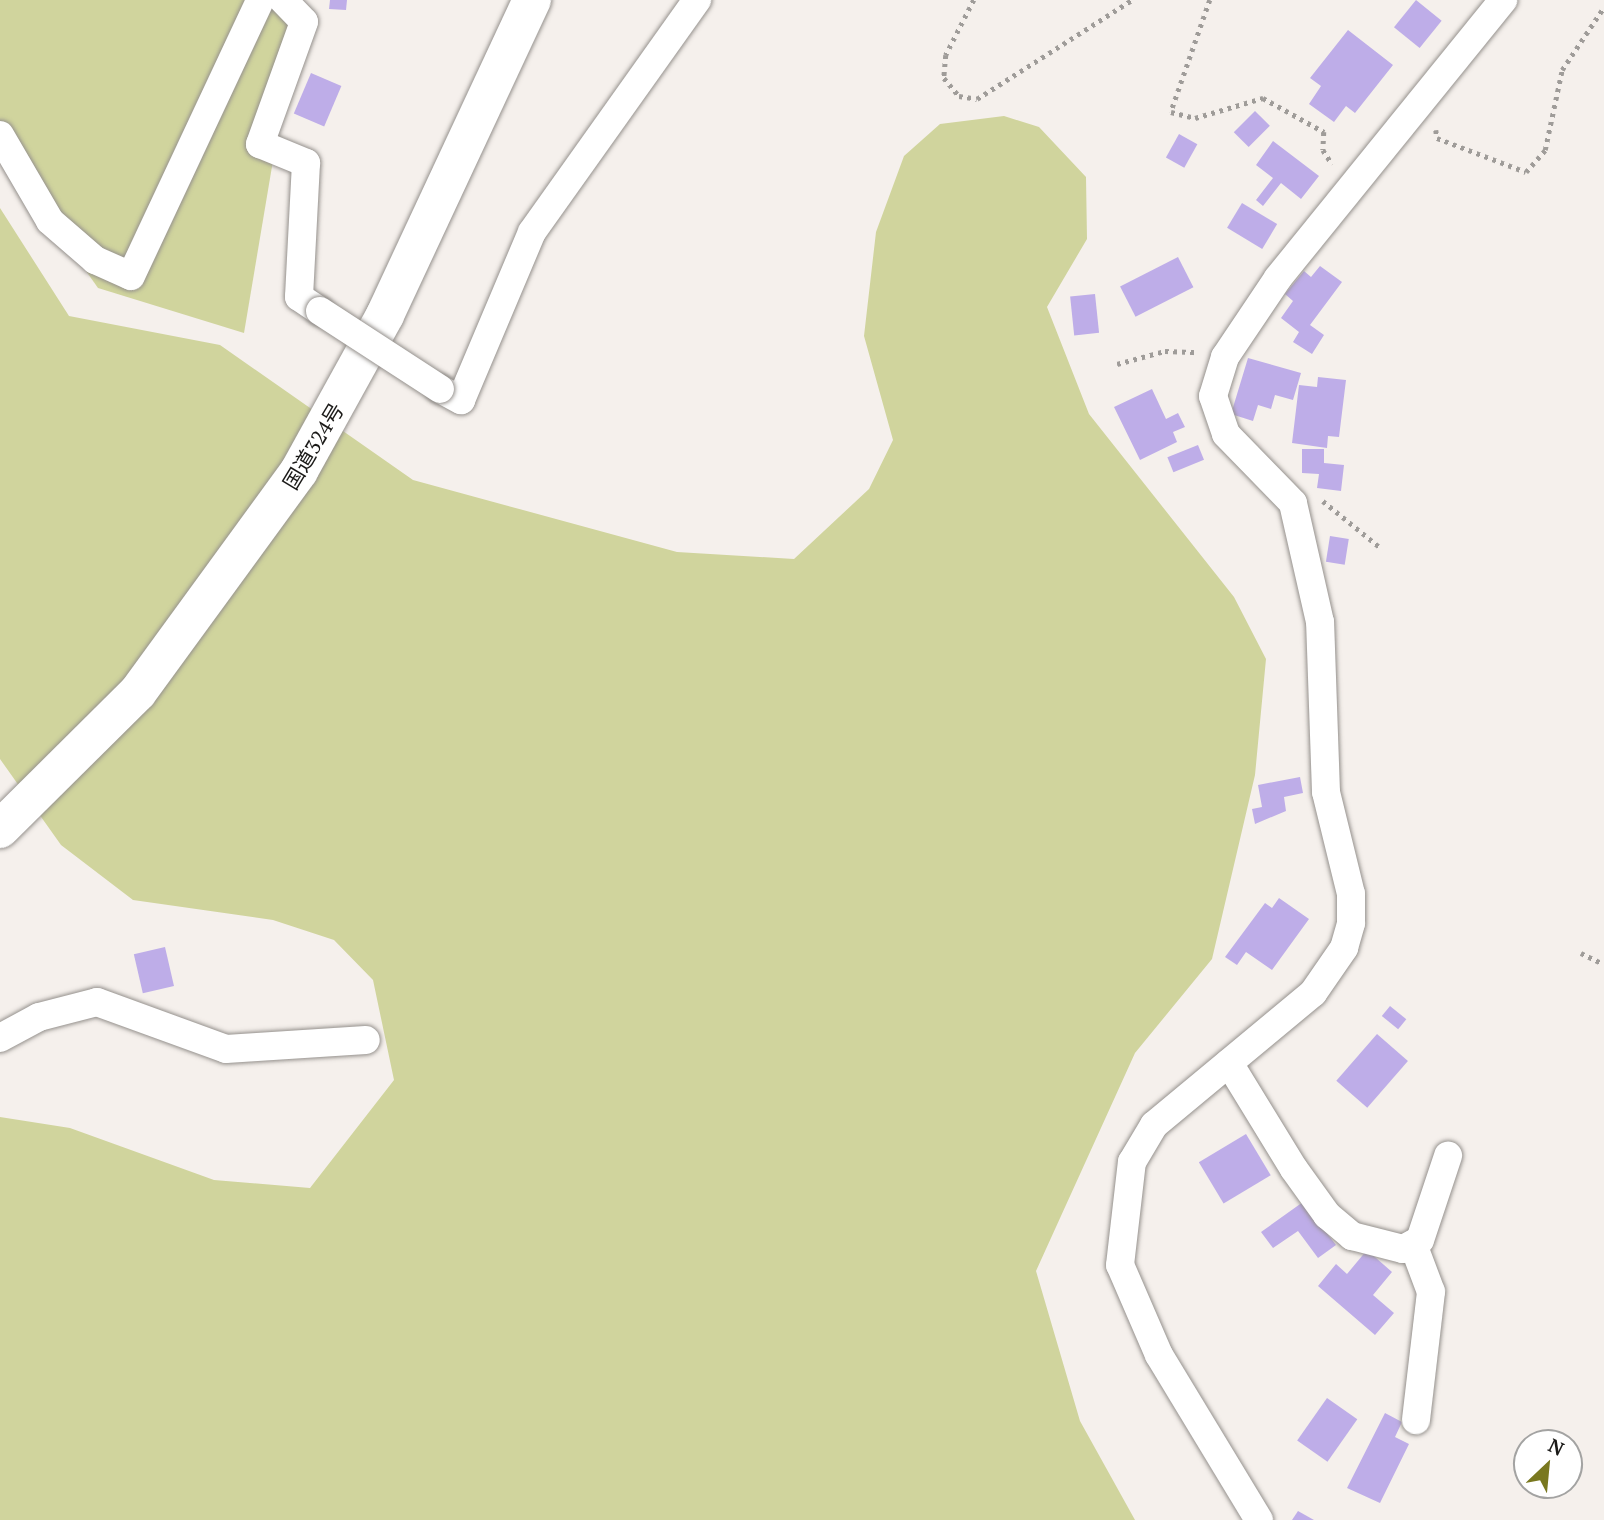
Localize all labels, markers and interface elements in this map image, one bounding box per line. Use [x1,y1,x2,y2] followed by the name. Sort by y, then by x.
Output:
[277,398,349,494] street label: 国道324号
[1513,1429,1583,1499] north arrow
[1545,1432,1569,1461] text: N

